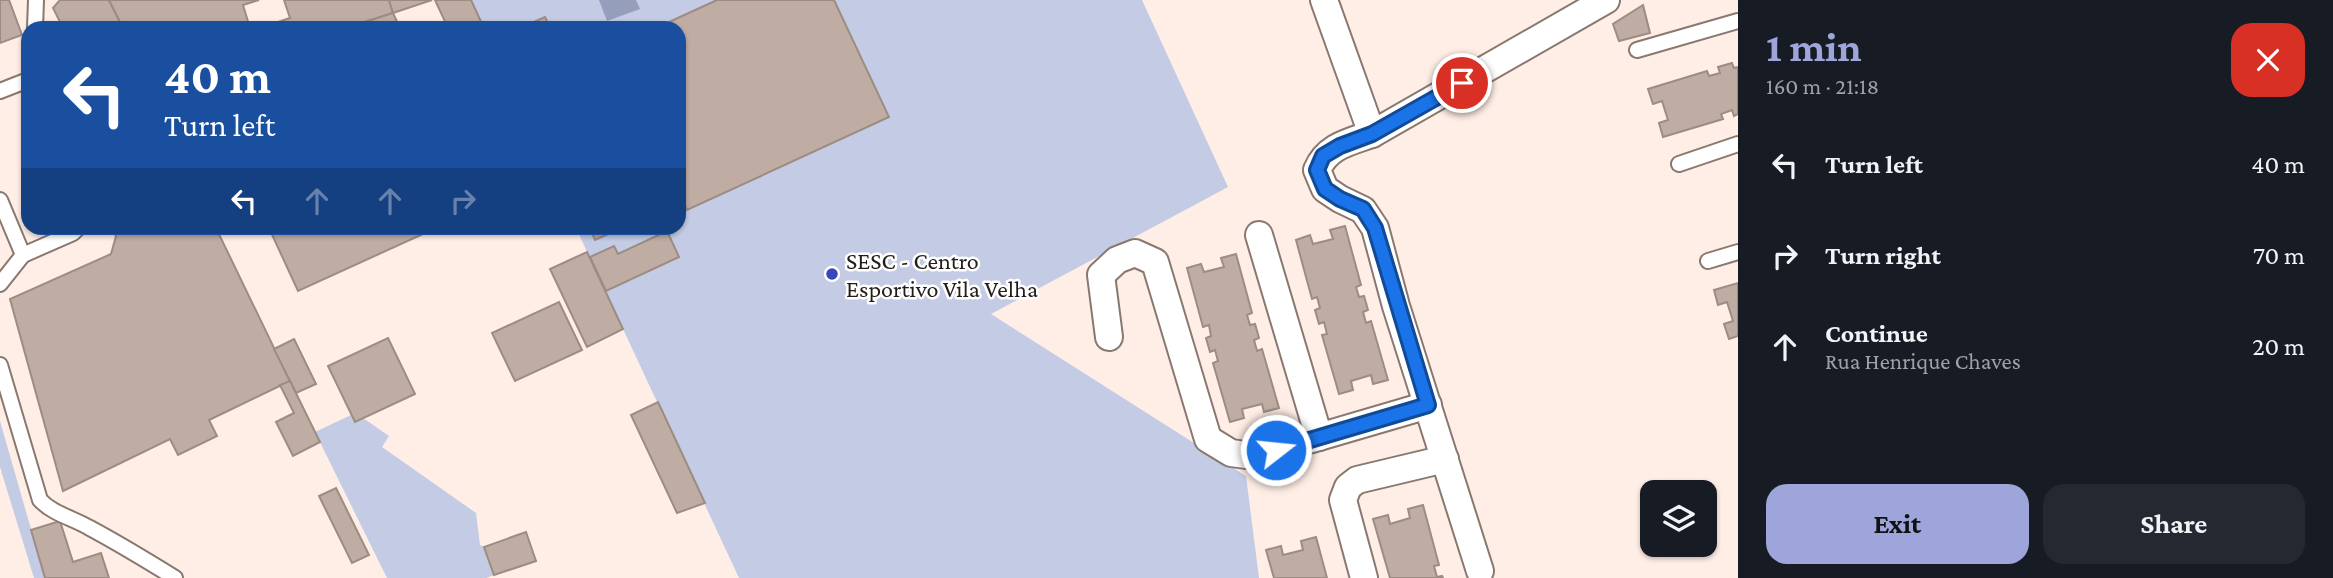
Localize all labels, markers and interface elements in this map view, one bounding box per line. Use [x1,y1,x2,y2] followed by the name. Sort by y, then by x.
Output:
[1766,23,1862,70] text: 1 min
[2231,23,2305,97] button: close
[49,49,140,140] icon: left
[164,49,271,104] text: 40 m
[1432,53,1492,113] pin
[1443,64,1481,102] icon: arrive
[1766,73,1879,99] text: 160 m · 21:18
[164,107,275,143] text: Turn left
[1766,146,1804,184] icon: left
[1825,150,1923,179] text: Turn left
[2251,150,2305,179] text: 40 m
[225,182,263,220] icon: left
[298,182,336,220] icon: ahead
[371,182,409,220] icon: ahead
[444,182,482,220] icon: right
[1766,237,1804,275] icon: right
[1825,241,1941,270] text: Turn right
[2253,241,2305,270] text: 70 m
[846,247,1038,302] place label: SESC - Centro Esportivo Vila Velha
[824,266,840,282] marker: SESC - Centro Esportivo Vila Velha
[1825,319,1928,348] text: Continue
[1766,328,1804,366] icon: ahead
[2252,332,2305,361] text: 20 m
[1825,348,2021,374] text: Rua Henrique Chaves
[1239,413,1313,487] position arrow
[1640,480,1717,557] map controls
[1640,480,1717,557] button: layers
[1766,484,2029,564] button: Exit
[2043,484,2305,564] button: Share

